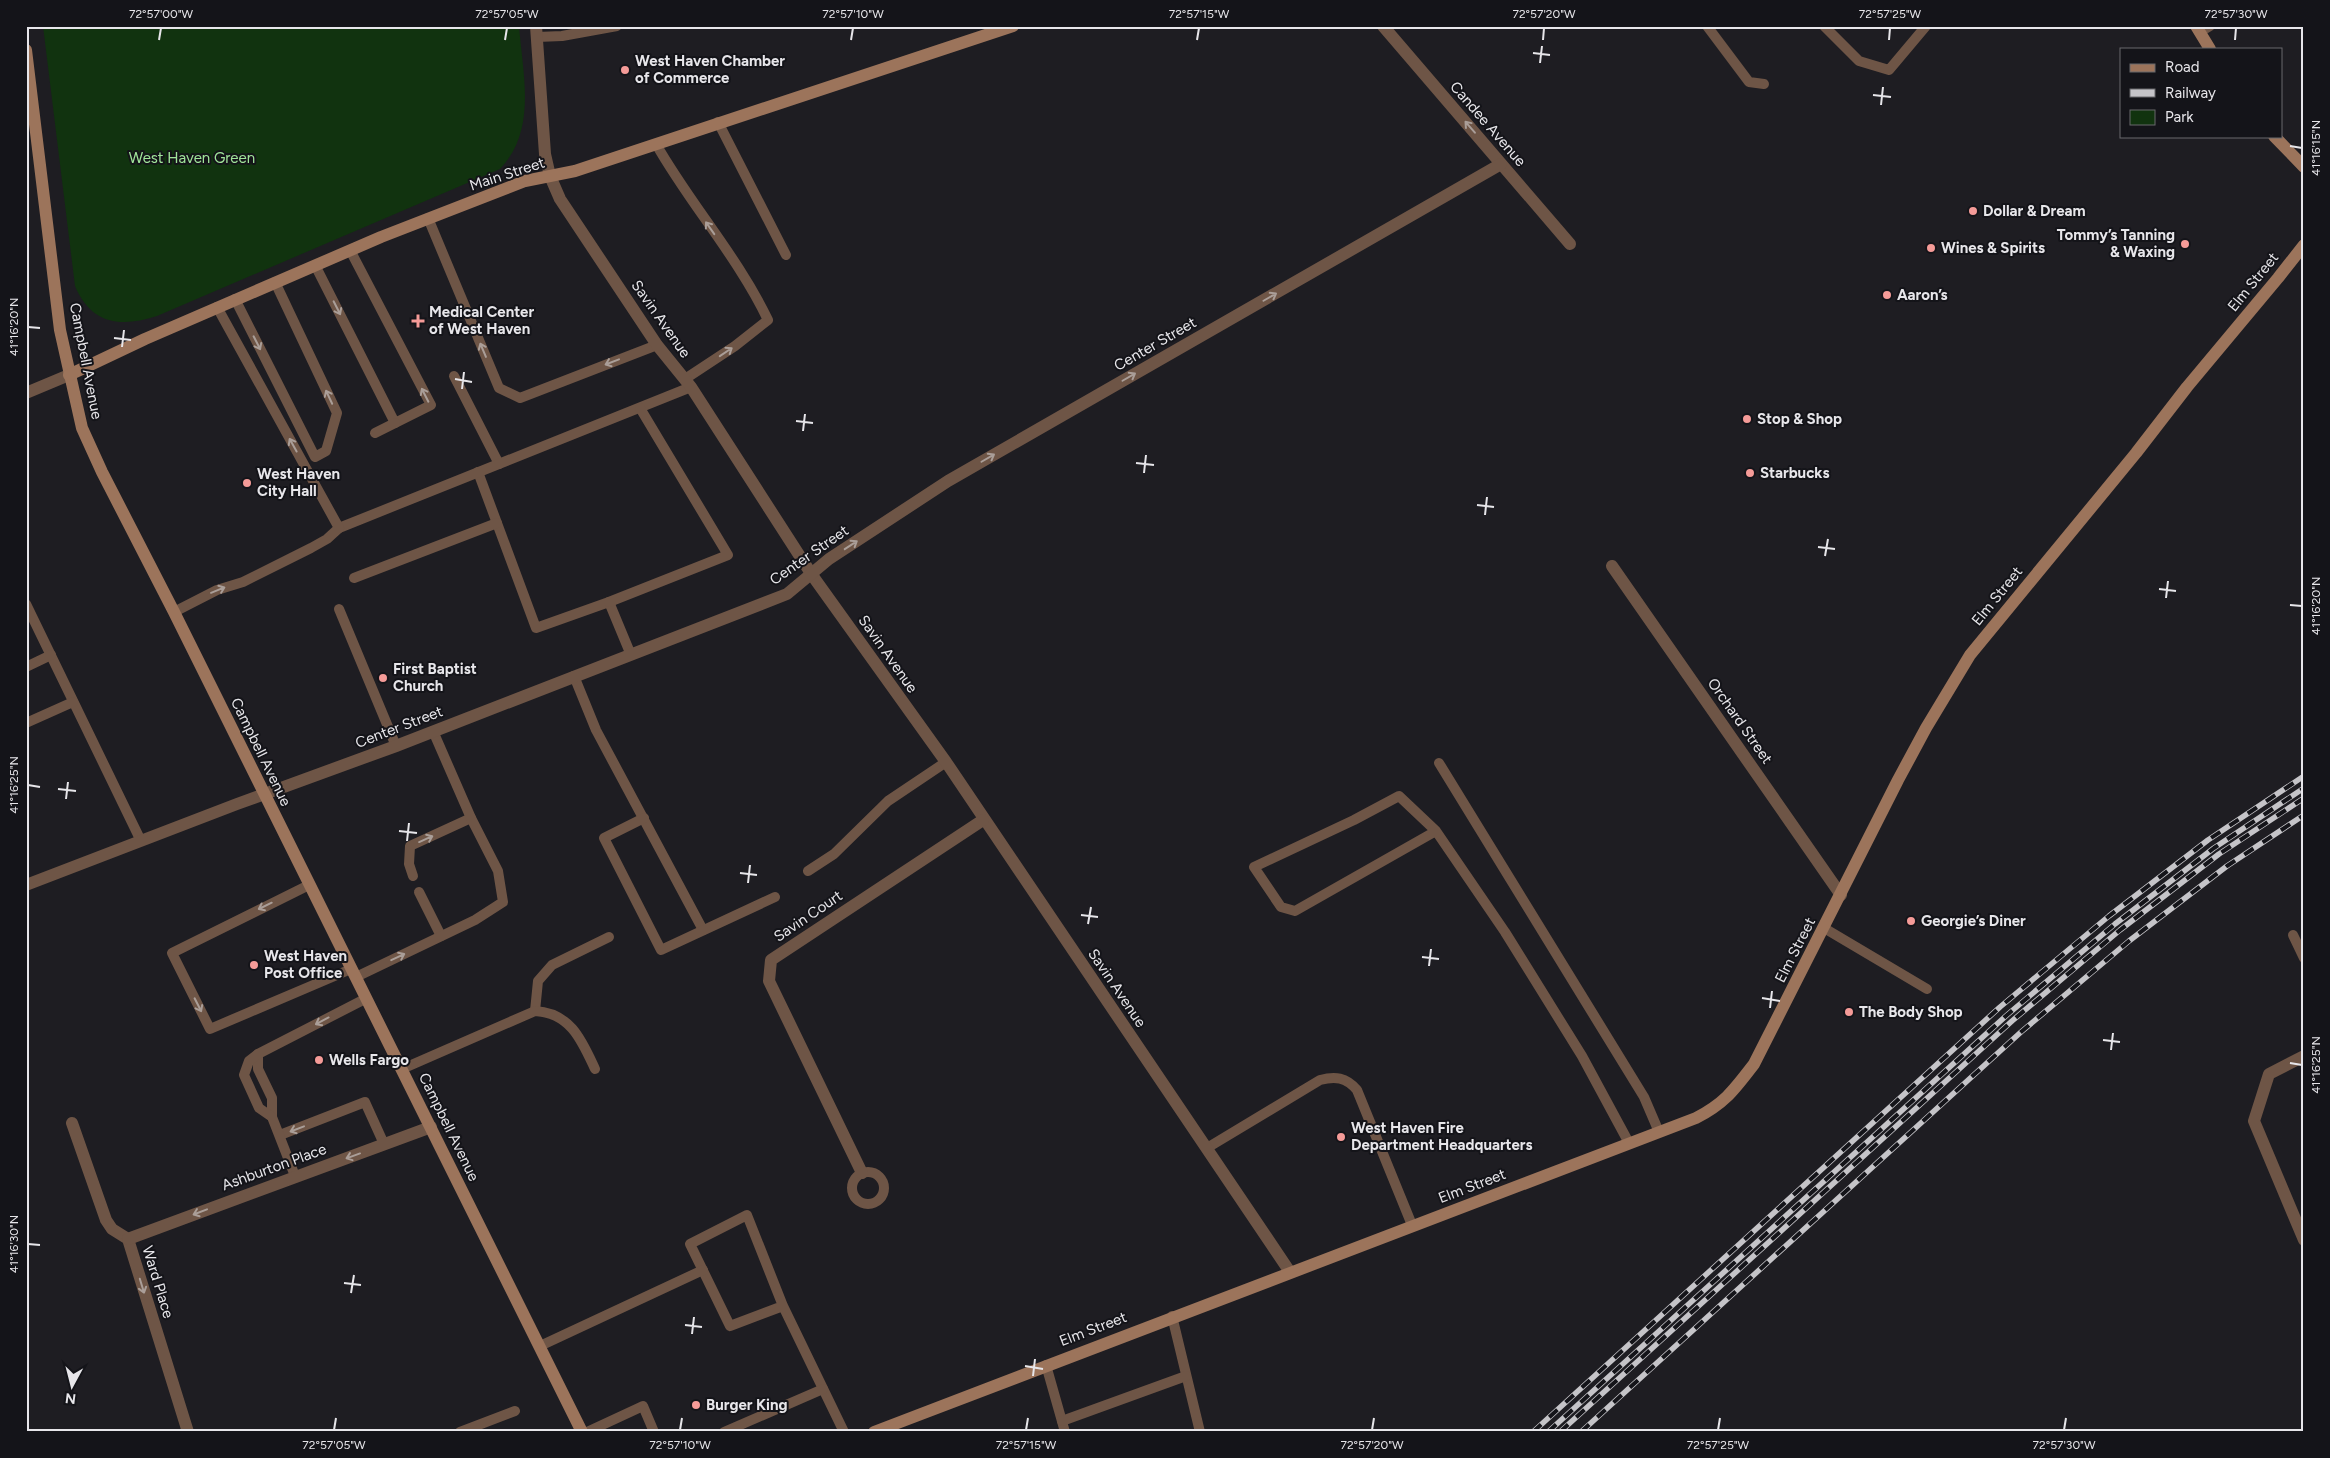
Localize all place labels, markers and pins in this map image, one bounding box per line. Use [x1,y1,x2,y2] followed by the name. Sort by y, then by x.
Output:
[635,52,785,87] place label: West Haven Chamber of Commerce
[619,64,631,76] marker: West Haven Chamber of Commerce
[1983,202,2086,220] place label: Dollar & Dream
[1967,205,1979,217] marker: Dollar & Dream
[2057,226,2175,261] place label: Tommy’s Tanning & Waxing
[2179,238,2191,250] marker: Tommy’s Tanning & Waxing
[1941,239,2045,257] place label: Wines & Spirits
[1925,242,1937,254] marker: Wines & Spirits
[1897,286,1947,304] place label: Aaron’s
[1881,289,1893,301] marker: Aaron’s
[429,303,534,338] place label: Medical Center of West Haven
[411,314,425,328] marker: Medical Center of West Haven
[1757,410,1842,428] place label: Stop & Shop
[1741,413,1753,425] marker: Stop & Shop
[1760,464,1829,482] place label: Starbucks
[257,465,340,500] place label: West Haven City Hall
[1744,467,1756,479] marker: Starbucks
[241,477,253,489] marker: West Haven City Hall
[393,660,477,695] place label: First Baptist Church
[377,672,389,684] marker: First Baptist Church
[1921,912,2026,930] place label: Georgie’s Diner
[1905,915,1917,927] marker: Georgie’s Diner
[264,947,347,982] place label: West Haven Post Office
[248,959,260,971] marker: West Haven Post Office
[1859,1003,1963,1021] place label: The Body Shop
[1843,1006,1855,1018] marker: The Body Shop
[329,1051,409,1069] place label: Wells Fargo
[313,1054,325,1066] marker: Wells Fargo
[1351,1119,1533,1154] place label: West Haven Fire Department Headquarters
[1335,1131,1347,1143] marker: West Haven Fire Department Headquarters
[706,1396,787,1414] place label: Burger King
[690,1399,702,1411] marker: Burger King

